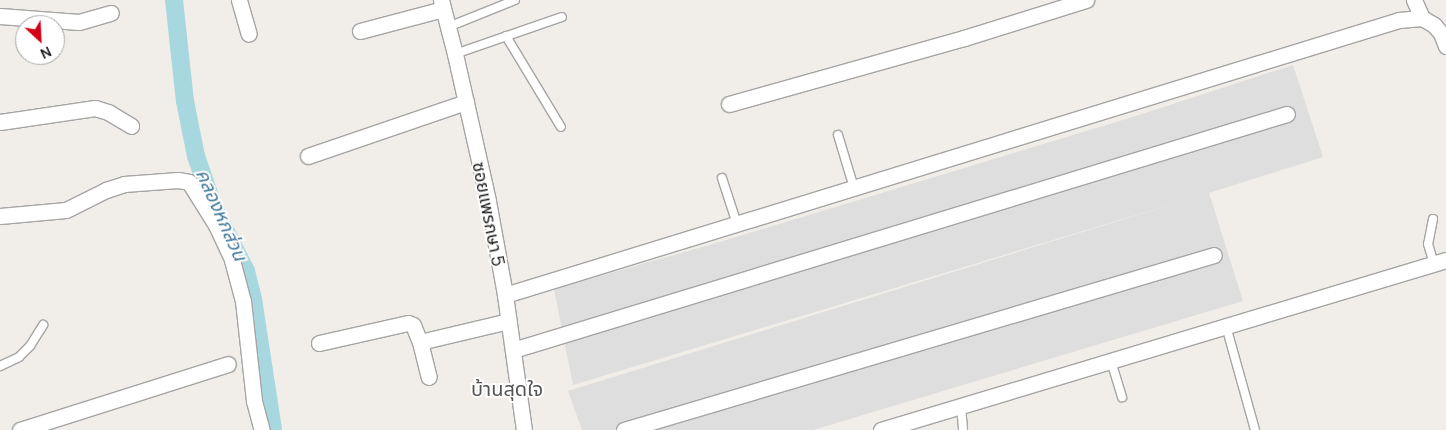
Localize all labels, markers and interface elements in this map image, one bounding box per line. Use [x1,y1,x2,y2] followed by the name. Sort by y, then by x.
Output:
[15,15,65,65] north arrow
[38,42,55,64] text: N
[468,160,510,268] street label: ซอยแพรกษา 5
[191,166,251,264] water label: คลองหกส่วน
[471,376,543,400] district label: บ้านสุดใจ

